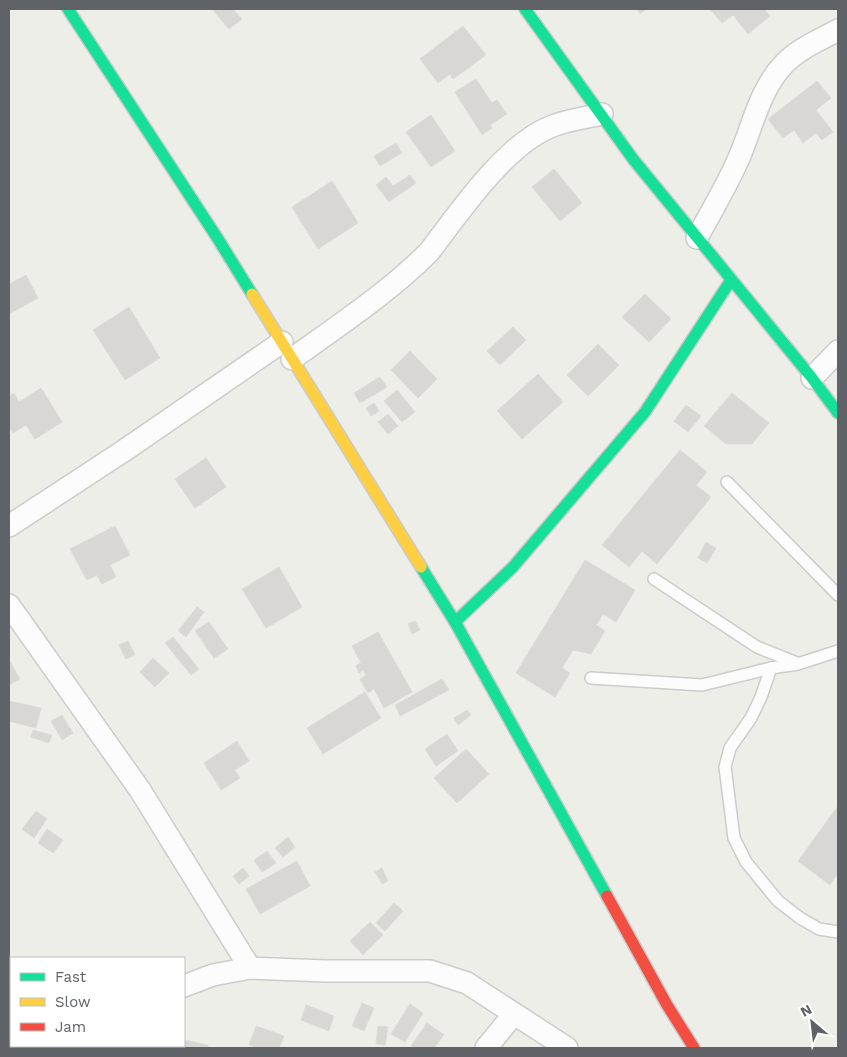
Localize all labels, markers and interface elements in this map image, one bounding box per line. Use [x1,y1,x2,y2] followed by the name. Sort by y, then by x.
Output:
[10,957,185,1047] legend
[55,968,87,986] text: Fast
[55,993,91,1011] text: Slow
[787,997,837,1047] north arrow
[798,1001,814,1020] text: N
[55,1018,86,1036] text: Jam

